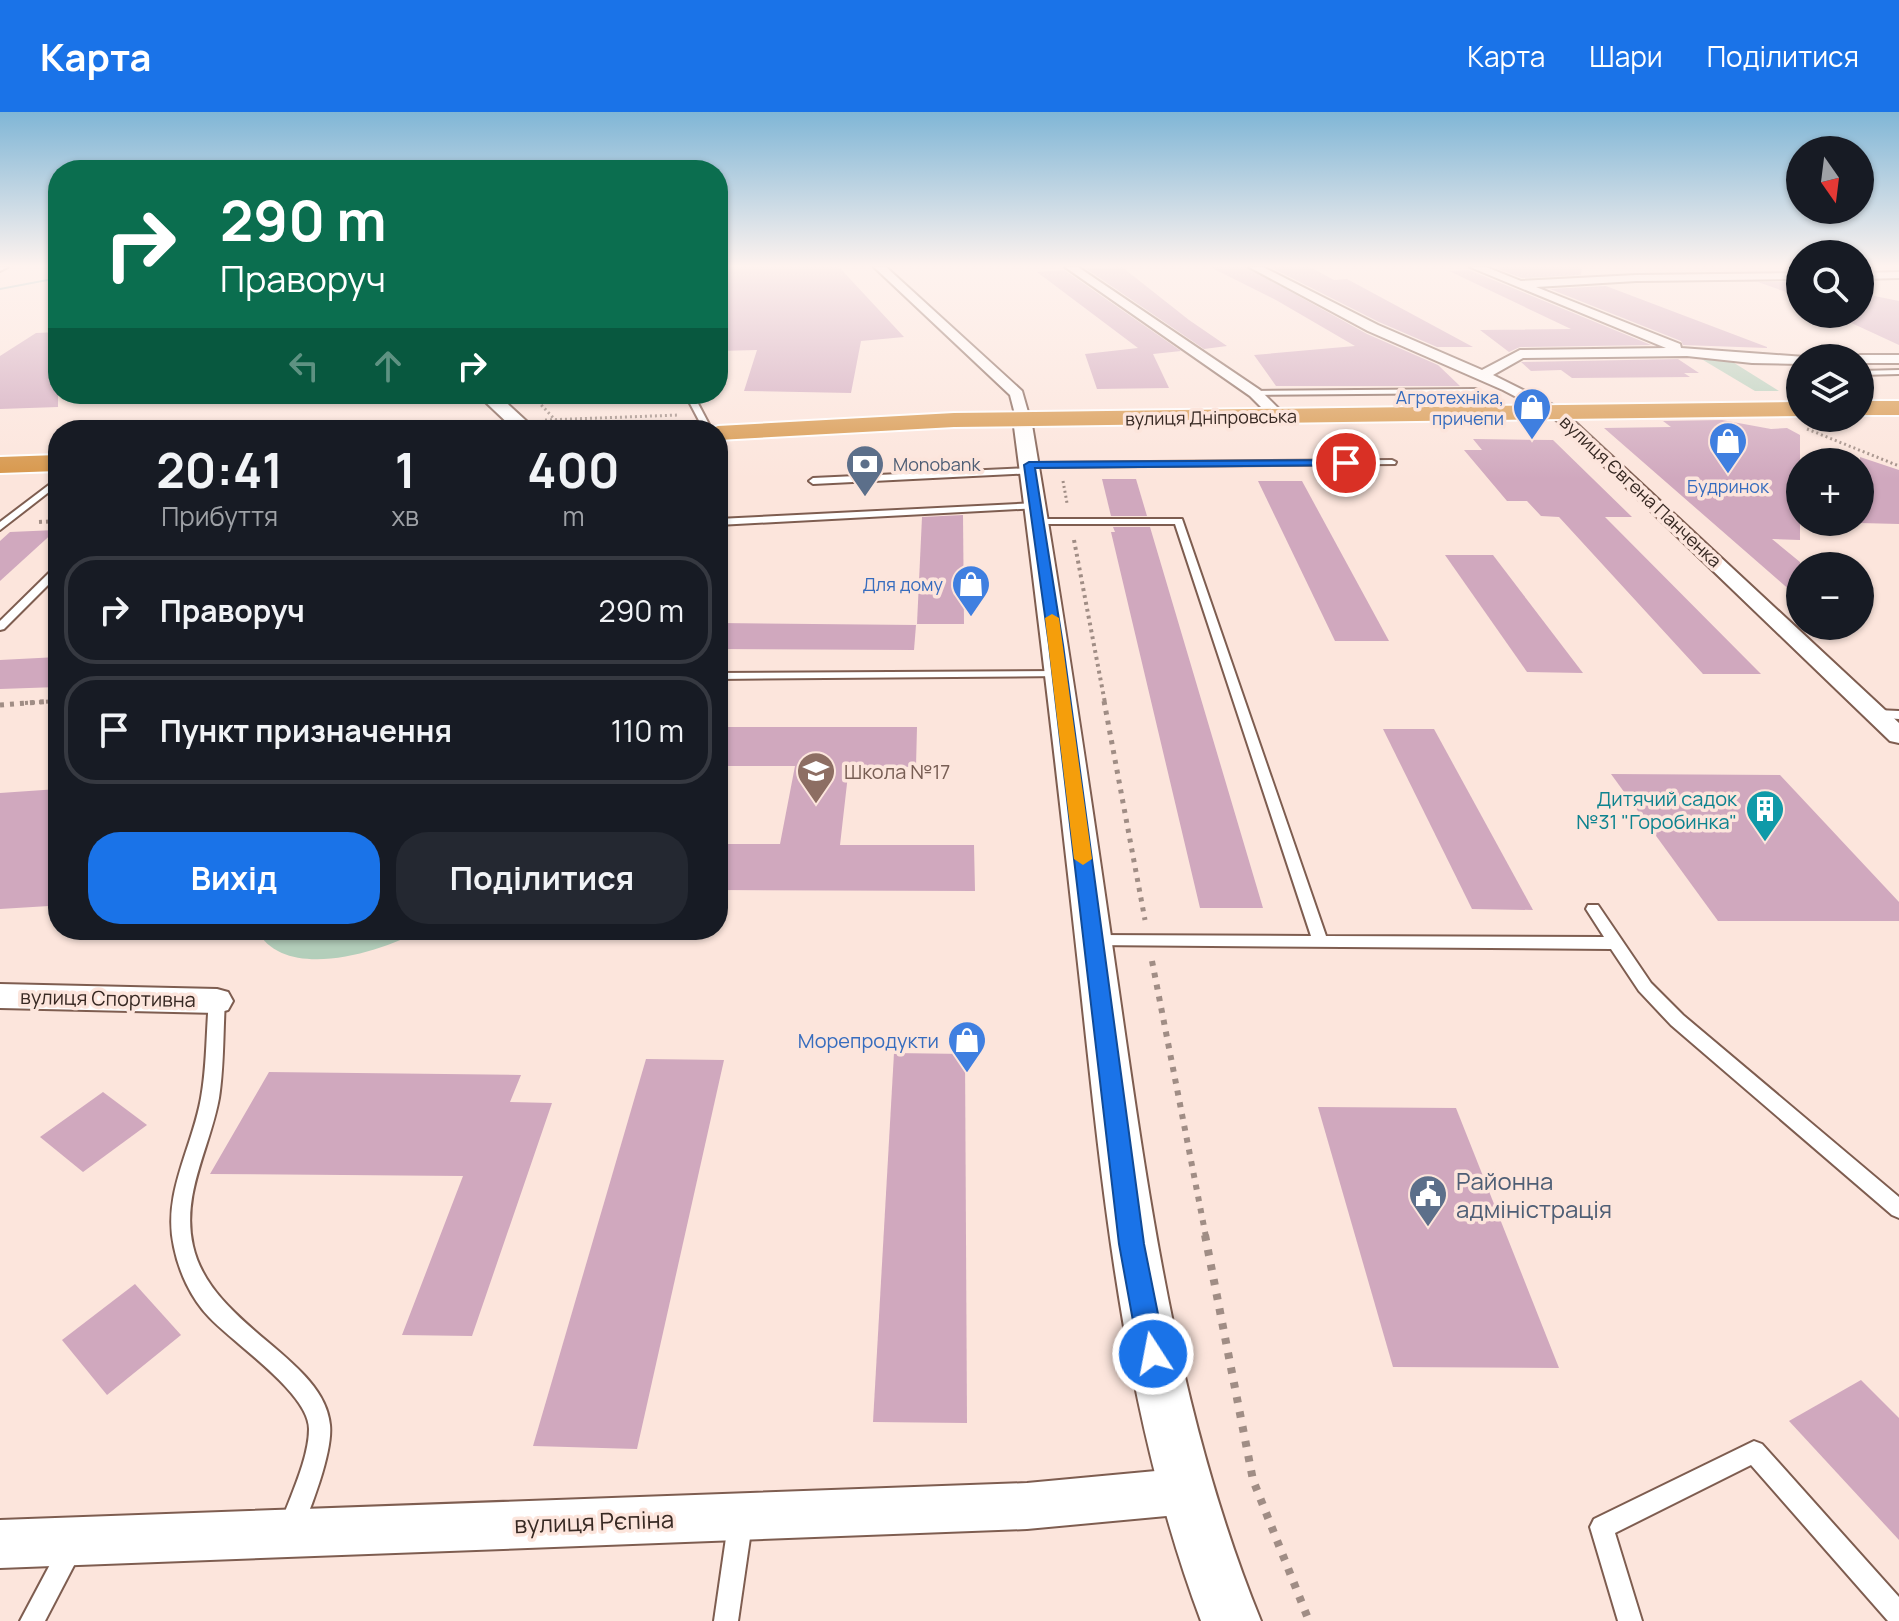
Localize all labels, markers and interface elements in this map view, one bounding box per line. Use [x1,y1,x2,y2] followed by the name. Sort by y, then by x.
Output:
[40,30,152,82] text: Карта
[1467,37,1545,75] text: Карта
[1589,37,1663,75] text: Шари
[1707,37,1859,75] text: Поділитися
[1786,136,1874,224] north arrow
[1786,136,1874,640] map controls
[220,181,387,258] text: 290 m
[88,192,192,296] icon: right
[1786,240,1874,328] button: search
[220,254,386,303] text: Праворуч
[282,344,326,388] icon: left
[366,344,410,388] icon: ahead
[450,344,494,388] icon: right
[1786,344,1874,432] button: layers
[1396,385,1504,430] place label: Агротехніка, причепи
[1511,386,1553,441] shop icon: Агротехніка, причепи
[1125,404,1297,430] street label: вулиця Дніпровська
[1555,410,1727,572] street label: вулиця Євгена Панченка
[1707,420,1749,475] shop icon: Будринок
[1312,429,1380,497] pin
[156,437,283,502] text: 20:41
[395,437,416,502] text: 1
[527,437,620,502] text: 400
[1324,441,1368,485] icon: arrive
[844,443,886,498] bank icon: Monobank
[1786,448,1874,536] button: +
[893,452,981,476] place label: Monobank
[1687,474,1770,498] place label: Будринок
[161,498,278,534] text: Прибуття
[391,498,419,534] text: хв
[562,498,585,534] text: m
[1786,552,1874,640] button: −
[950,563,992,618] shop icon: Для дому
[862,572,943,596] place label: Для дому
[92,588,136,632] icon: right
[160,590,305,631] text: Праворуч
[599,590,684,631] text: 290 m
[92,708,136,752] icon: arrive
[160,710,452,751] text: Пункт призначення
[611,710,684,751] text: 110 m
[795,750,837,805] school or university icon: Школа №17
[844,758,950,785] place label: Школа №17
[1576,785,1738,835] place label: Дитячий садок №31 "Горобинка"
[1744,788,1786,843] building icon: Дитячий садок №31 "Горобинка"
[88,832,380,924] button: Вихід
[396,832,688,924] button: Поділитися
[20,983,196,1013] street label: вулиця Спортивна
[946,1019,988,1074] shop icon: Морепродукти
[798,1027,939,1054] place label: Морепродукти
[1456,1164,1612,1225] place label: Районна адміністрація
[1407,1173,1449,1228] public building icon: Районна адміністрація
[1111,1312,1195,1396] position arrow
[513,1502,675,1540] street label: вулиця Рєпіна

